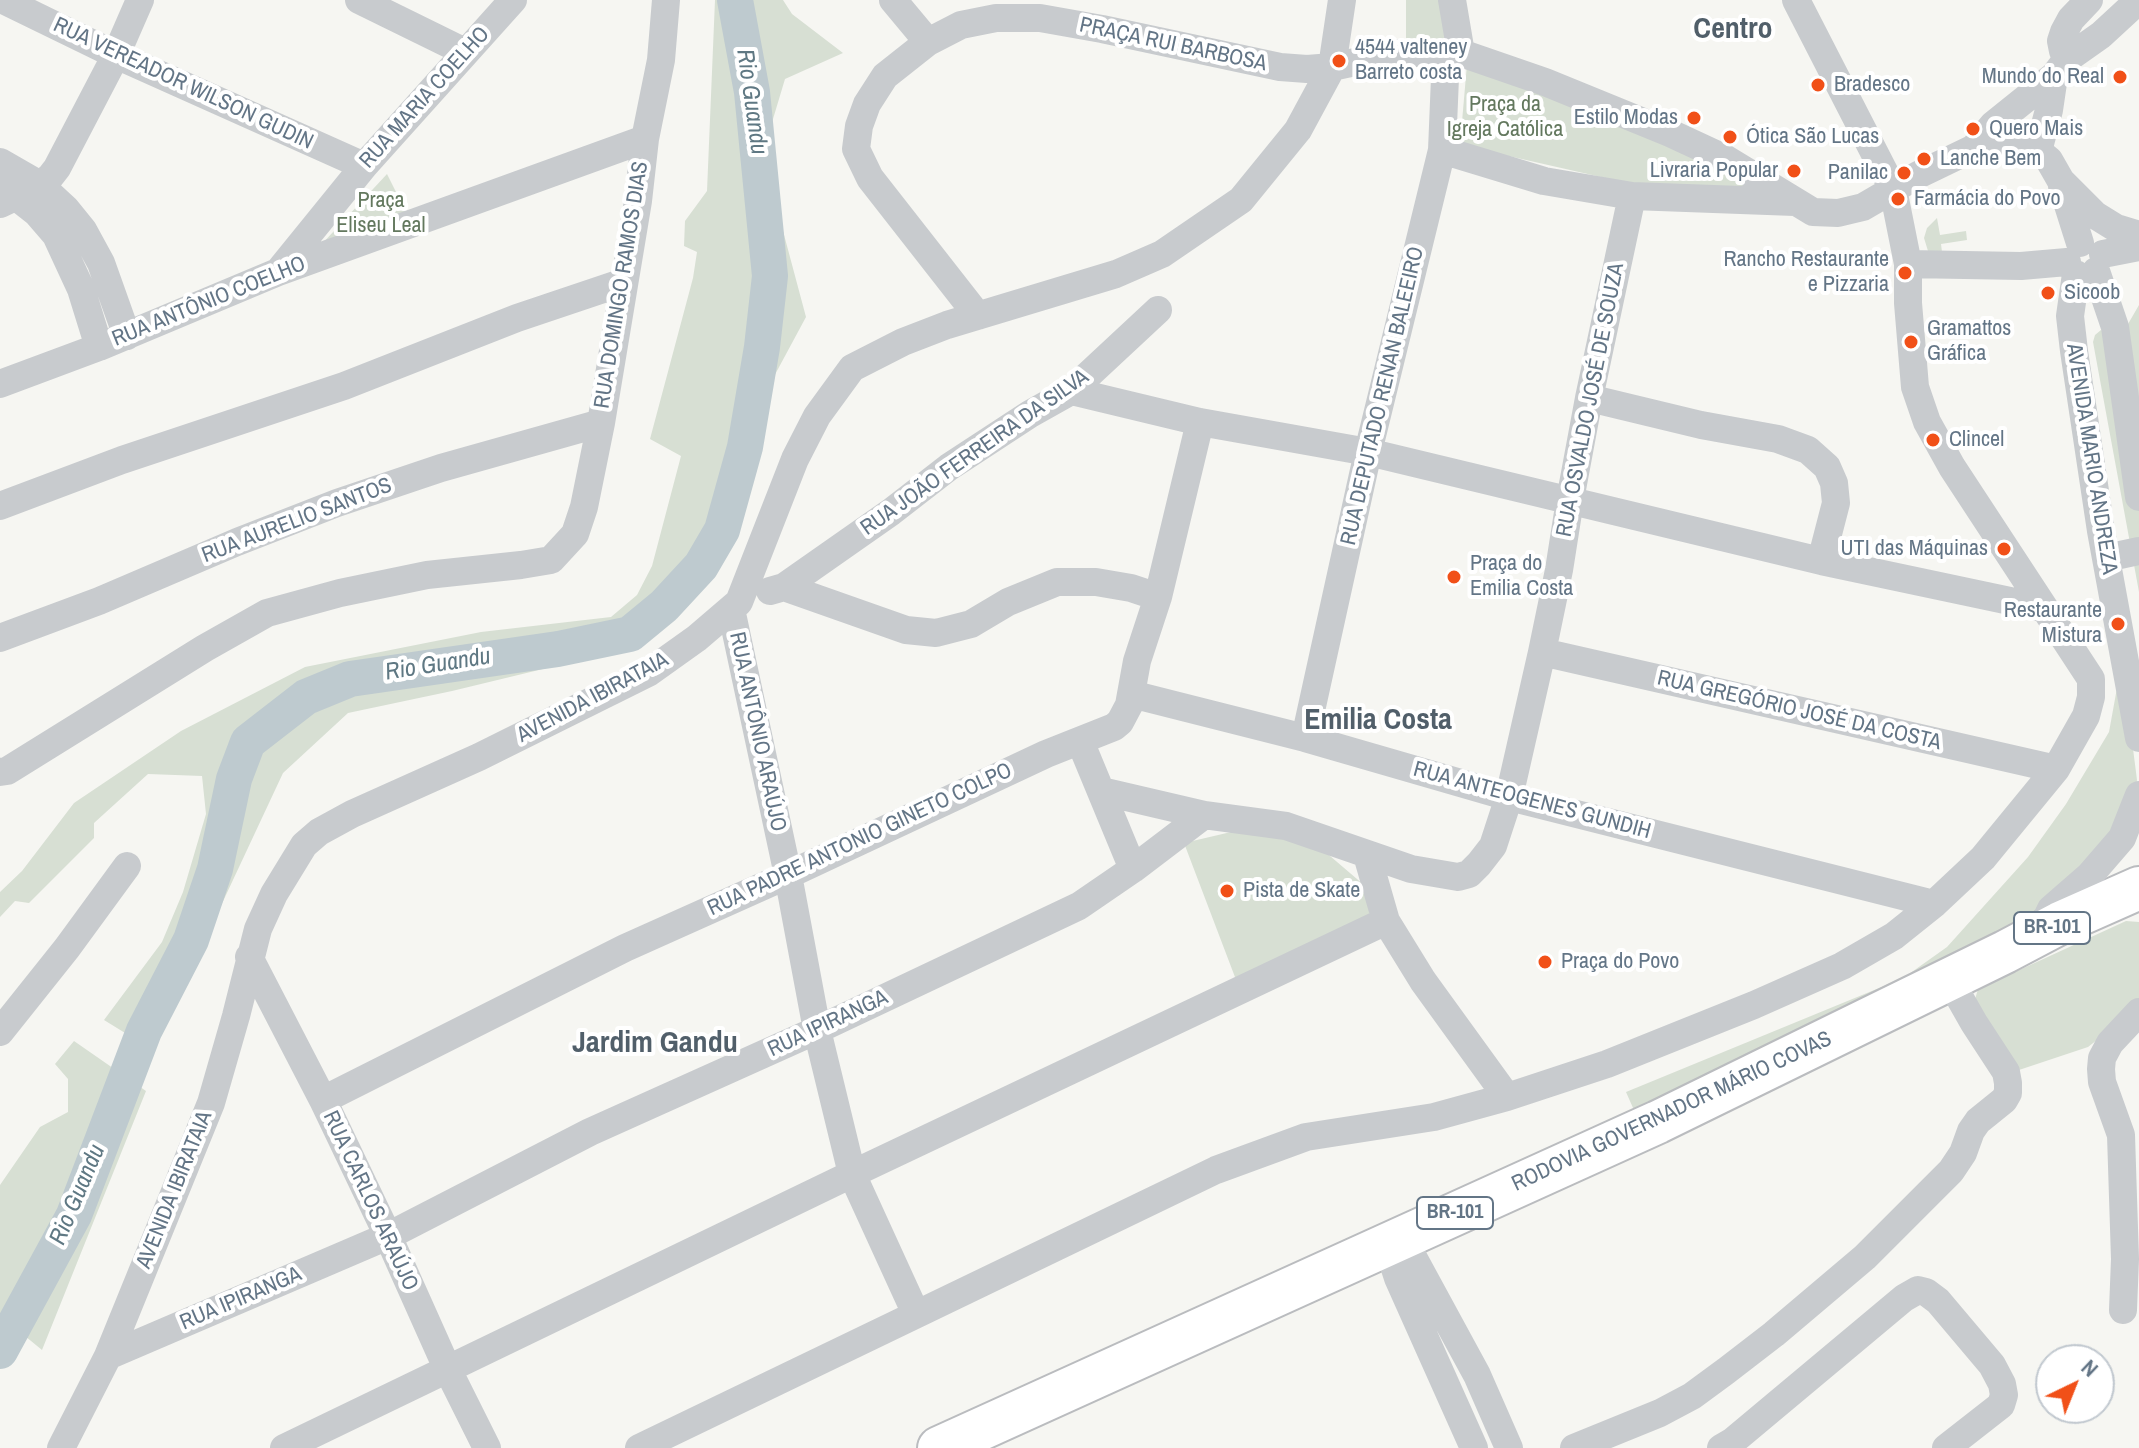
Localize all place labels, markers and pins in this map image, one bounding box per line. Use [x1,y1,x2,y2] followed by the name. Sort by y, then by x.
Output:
[1355,35,1467,86] place label: 4544 valteney Barreto costa
[1330,52,1348,70] marker: 4544 valteney Barreto costa
[1982,64,2104,90] place label: Mundo do Real
[2111,68,2129,86] marker: Mundo do Real
[1834,72,1910,98] place label: Bradesco
[1809,76,1827,94] marker: Bradesco
[1574,105,1678,131] place label: Estilo Modas
[1685,109,1703,127] marker: Estilo Modas
[1989,116,2083,142] place label: Quero Mais
[1964,120,1982,138] marker: Quero Mais
[1746,124,1879,150] place label: Ótica São Lucas
[1721,128,1739,146] marker: Ótica São Lucas
[1940,146,2041,172] place label: Lanche Bem
[1915,150,1933,168] marker: Lanche Bem
[1650,158,1778,184] place label: Livraria Popular
[1828,160,1888,186] place label: Panilac
[1785,162,1803,180] marker: Livraria Popular
[1895,164,1913,182] marker: Panilac
[1914,186,2061,212] place label: Farmácia do Povo
[1889,190,1907,208] marker: Farmácia do Povo
[1724,247,1889,298] place label: Rancho Restaurante e Pizzaria
[1896,264,1914,282] marker: Rancho Restaurante e Pizzaria
[2064,280,2120,306] place label: Sicoob
[2039,284,2057,302] marker: Sicoob
[1927,316,2011,368] place label: Gramattos Gráfica
[1902,333,1920,351] marker: Gramattos Gráfica
[1949,427,2004,453] place label: Clincel
[1924,431,1942,449] marker: Clincel
[1841,536,1988,562] place label: UTI das Máquinas
[1995,540,2013,558] marker: UTI das Máquinas
[1470,551,1573,602] place label: Praça do Emilia Costa
[1445,568,1463,586] marker: Praça do Emilia Costa
[2004,598,2102,650] place label: Restaurante Mistura
[2109,615,2127,633] marker: Restaurante Mistura
[1243,878,1360,904] place label: Pista de Skate
[1218,882,1236,900] marker: Pista de Skate
[1561,949,1679,975] place label: Praça do Povo
[1536,953,1554,971] marker: Praça do Povo

